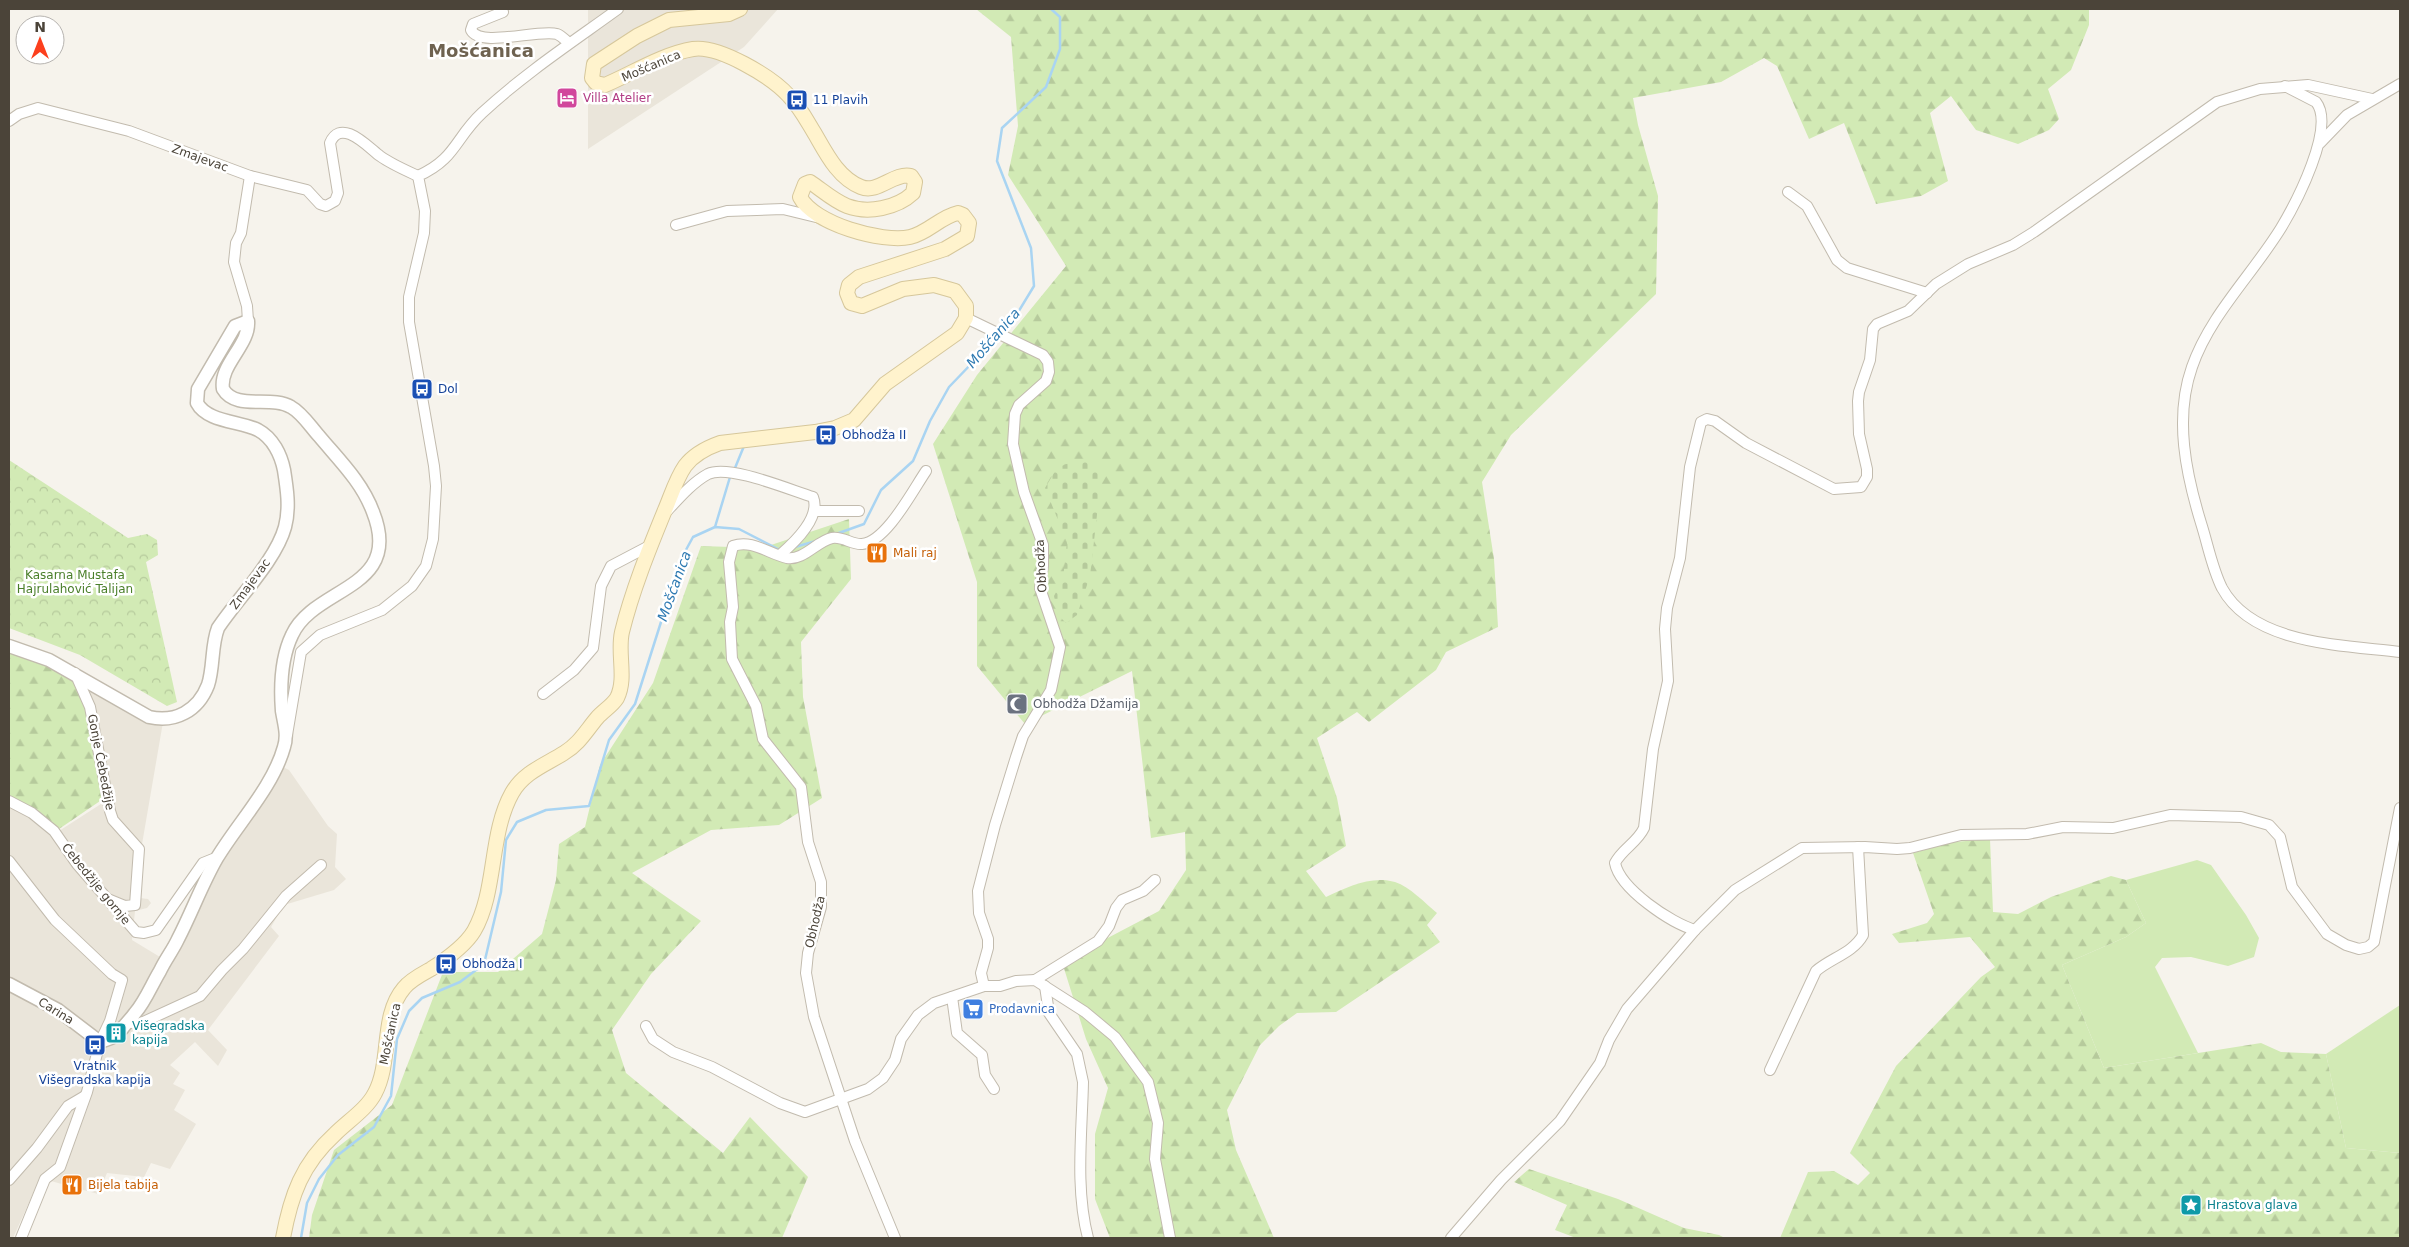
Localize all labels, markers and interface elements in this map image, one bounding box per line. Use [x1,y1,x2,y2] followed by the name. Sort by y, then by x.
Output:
[15,15,65,65] north arrow
[34,19,46,35] text: N
[428,40,534,61] district label: Mošćanica
[619,47,683,85] street label: Mošćanica
[555,86,579,110] hotel icon: Villa Atelier
[785,88,809,112] bus stop icon: 11 Plavih
[583,91,651,105] place label: Villa Atelier
[813,93,868,107] place label: 11 Plavih
[170,141,230,175] street label: Zmajevac
[963,305,1023,371] water label: Mošćanica
[410,377,434,401] bus stop icon: Dol
[438,382,458,396] place label: Dol
[814,423,838,447] bus stop icon: Obhodža II
[842,428,906,442] place label: Obhodža II
[1033,539,1049,593] street label: Obhodža
[865,541,889,565] restaurant icon: Mali raj
[893,546,937,560] place label: Mali raj
[654,549,694,623] water label: Mošćanica
[227,556,273,612] street label: Zmajevac
[17,568,133,596] park label: Kasarna Mustafa Hajrulahović Talijan
[1005,692,1029,716] mosque icon: Obhodža Džamija
[1033,697,1139,711] place label: Obhodža Džamija
[85,713,118,811] street label: Gonje Ćebedžije
[59,840,134,927] street label: Ćebedžije gornje
[802,894,828,950] street label: Obhodža
[434,952,458,976] bus stop icon: Obhodža I
[462,957,523,971] place label: Obhodža I
[36,995,76,1027] street label: Carina
[961,997,985,1021] supermarket icon: Prodavnica
[377,1002,403,1066] street label: Mošćanica
[989,1002,1055,1016] place label: Prodavnica
[132,1019,205,1047] place label: Višegradska kapija
[104,1021,128,1045] building icon: Višegradska kapija
[83,1033,107,1057] bus stop icon: Vratnik Višegradska kapija
[39,1059,151,1087] place label: Vratnik Višegradska kapija
[60,1173,84,1197] restaurant icon: Bijela tabija
[88,1178,158,1192] place label: Bijela tabija
[2179,1193,2203,1217] place icon: Hrastova glava
[2207,1198,2298,1212] place label: Hrastova glava

